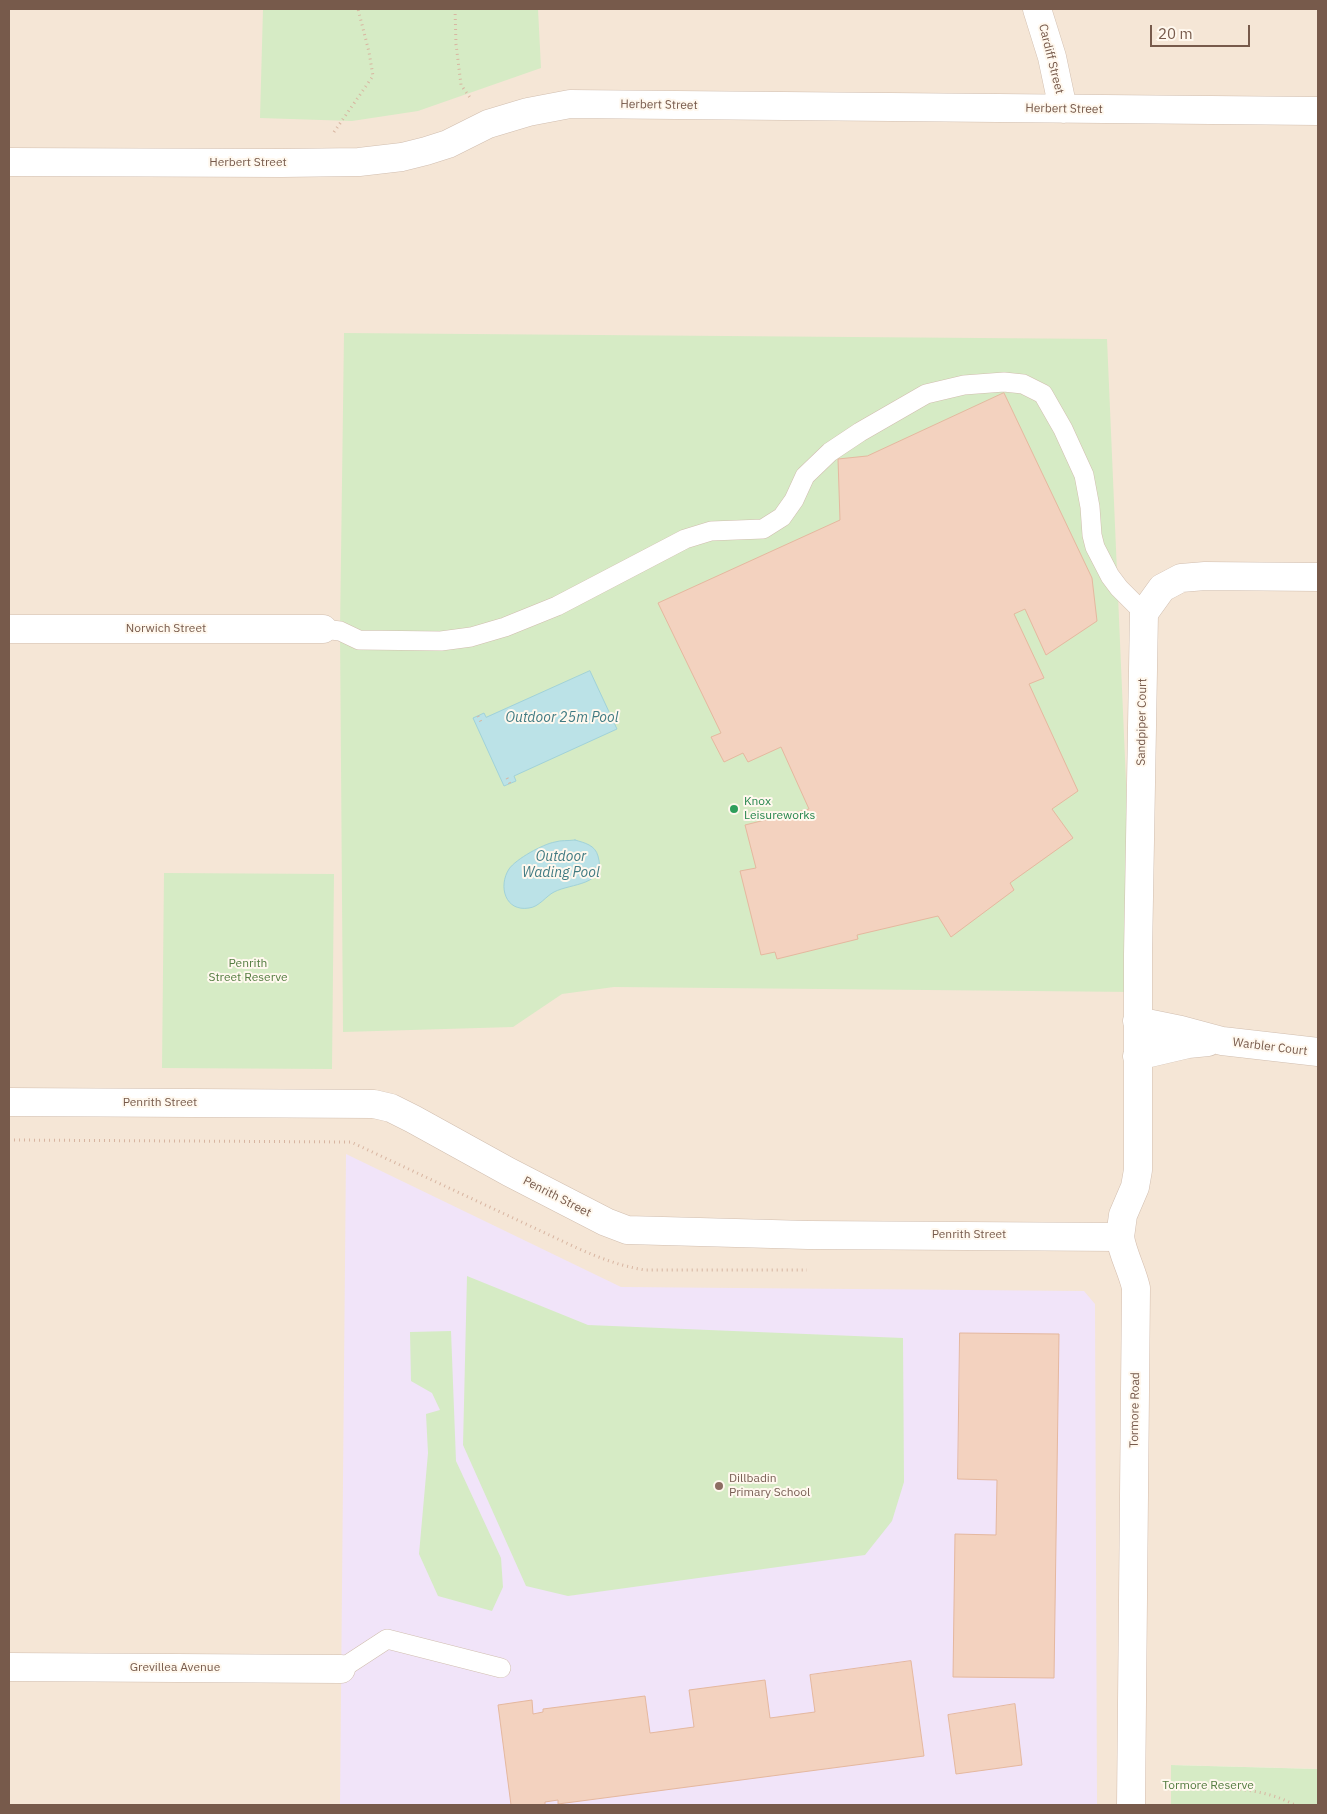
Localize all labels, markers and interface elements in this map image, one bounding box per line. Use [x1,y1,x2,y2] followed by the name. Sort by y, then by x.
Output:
[1152,15,1252,47] scale bar
[1035,22,1067,96] street label: Cardiff Street
[1158,24,1193,43] text: 20 m
[620,97,698,113] street label: Herbert Street
[1025,101,1103,117] street label: Herbert Street
[209,156,287,170] street label: Herbert Street
[126,622,206,636] street label: Norwich Street
[1134,678,1150,766] street label: Sandpiper Court
[506,710,618,726] water label: Outdoor 25m Pool
[744,795,815,823] place label: Knox Leisureworks
[728,803,740,815] marker: Knox Leisureworks
[522,849,600,882] water label: Outdoor Wading Pool
[208,957,288,985] park label: Penrith Street Reserve
[1232,1035,1308,1059] street label: Warbler Court
[123,1096,197,1110] street label: Penrith Street
[520,1174,594,1220] street label: Penrith Street
[932,1228,1006,1242] street label: Penrith Street
[1127,1372,1143,1448] street label: Tormore Road
[729,1472,810,1500] place label: Dillbadin Primary School
[713,1480,725,1492] marker: Dillbadin Primary School
[130,1661,220,1675] street label: Grevillea Avenue
[1162,1779,1254,1793] park label: Tormore Reserve

